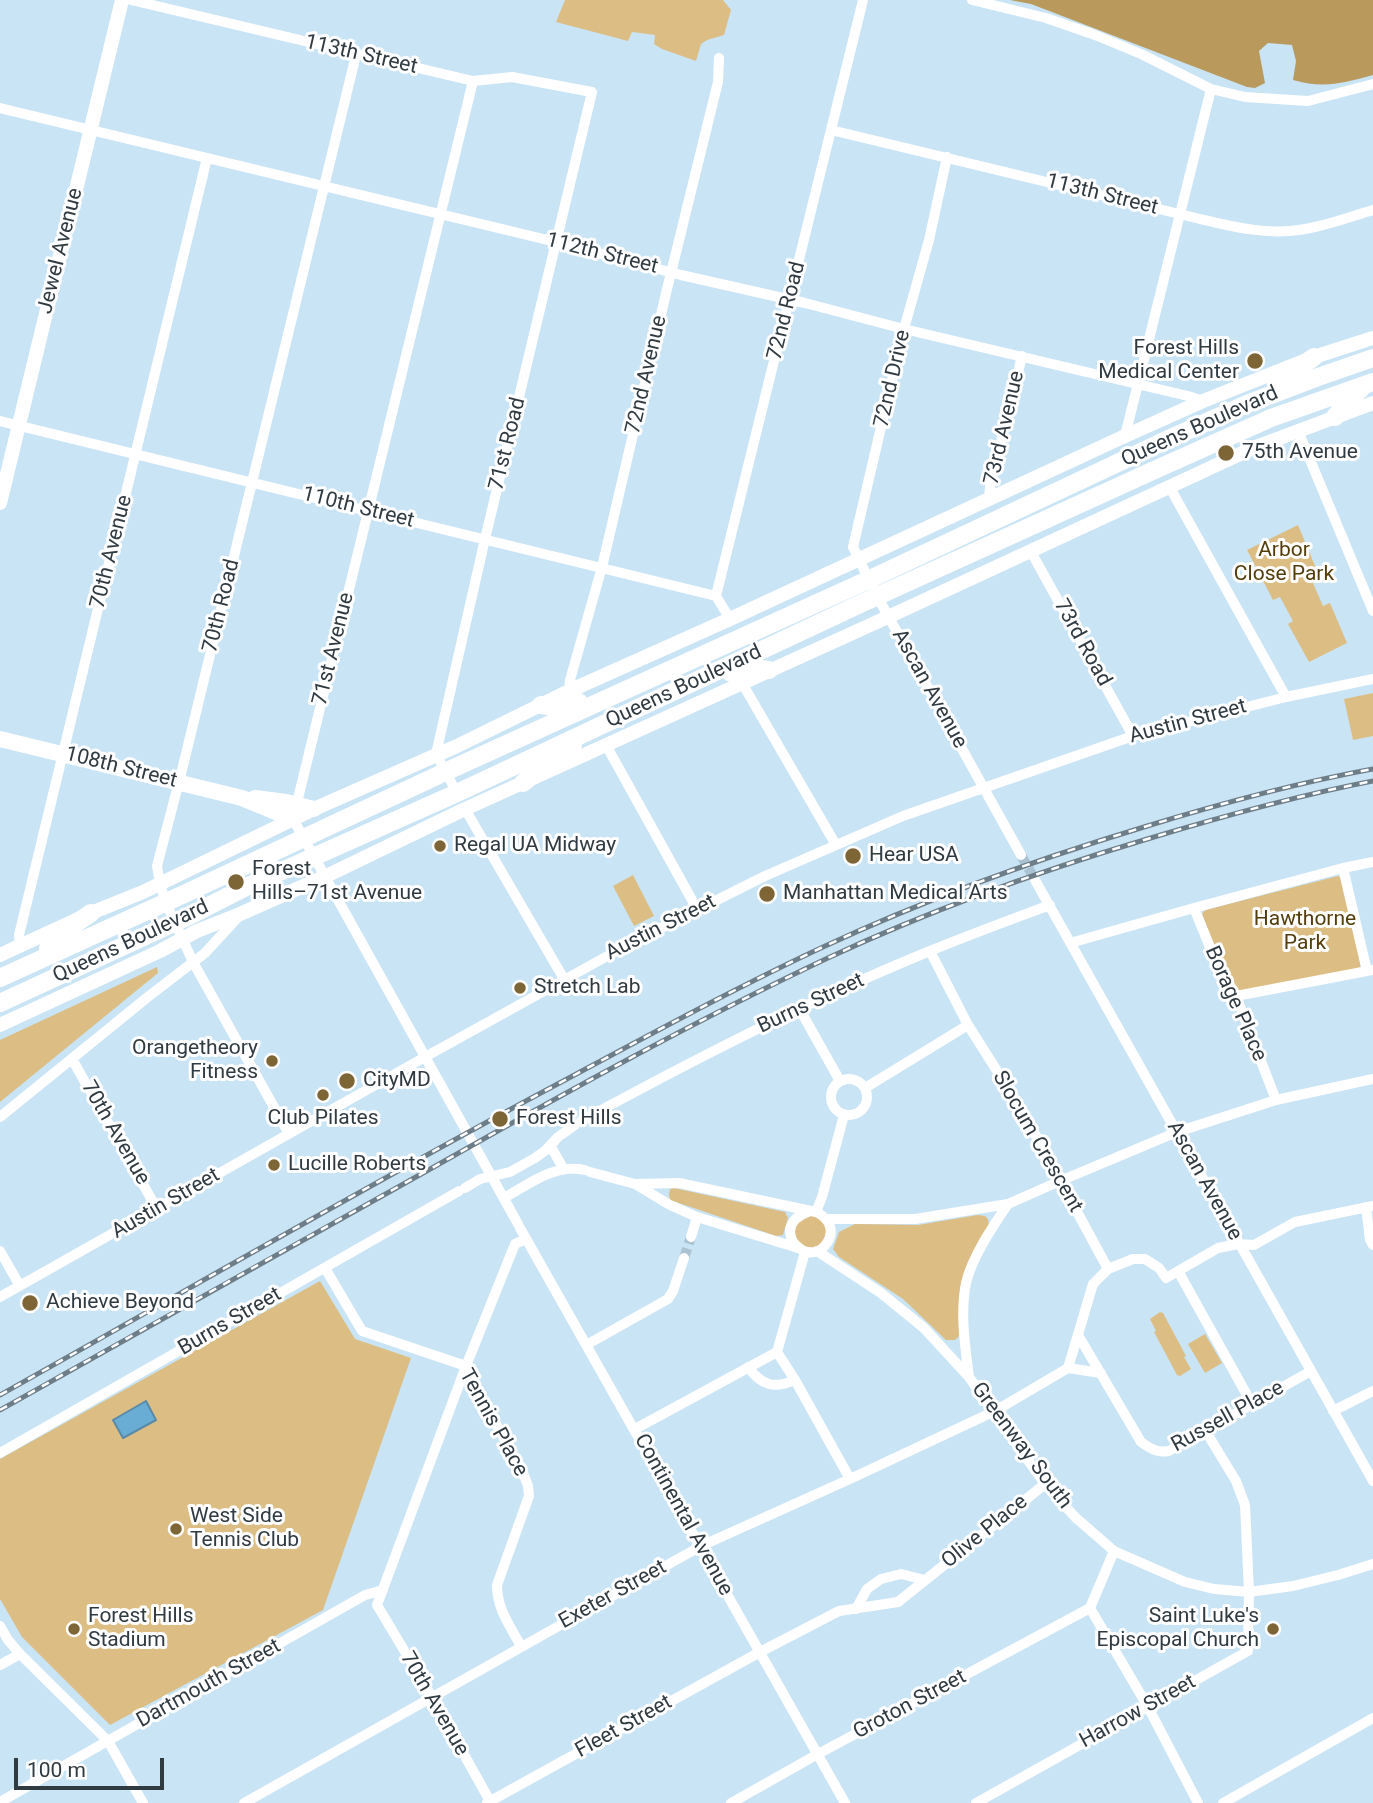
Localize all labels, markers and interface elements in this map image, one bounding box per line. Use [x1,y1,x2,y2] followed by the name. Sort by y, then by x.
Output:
[302,30,420,80] street label: 113th Street
[1043,169,1161,221] street label: 113th Street
[33,186,89,316] street label: Jewel Avenue
[543,228,661,280] street label: 112th Street
[763,259,811,363] street label: 72nd Road
[621,313,673,437] street label: 72nd Avenue
[870,328,916,430] street label: 72nd Drive
[1098,336,1239,386] place label: Forest Hills Medical Center
[1245,351,1265,371] marker: Forest Hills Medical Center
[980,369,1030,487] street label: 73rd Avenue
[1118,381,1282,473] street label: Queens Boulevard
[484,395,532,493] street label: 71st Road
[1242,440,1358,466] place label: 75th Avenue
[1216,443,1236,463] marker: 75th Avenue
[299,482,417,534] street label: 110th Street
[86,493,138,611] street label: 70th Avenue
[1234,538,1334,588] park label: Arbor Close Park
[198,557,246,655] street label: 70th Road
[308,590,360,708] street label: 71st Avenue
[1048,595,1116,691] street label: 73rd Road
[886,625,972,753] street label: Ascan Avenue
[602,640,766,734] street label: Queens Boulevard
[1127,694,1249,750] street label: Austin Street
[62,742,180,794] street label: 108th Street
[454,833,616,859] place label: Regal UA Midway
[432,838,448,854] marker: Regal UA Midway
[869,843,959,869] place label: Hear USA
[843,846,863,866] marker: Hear USA
[252,857,422,907] place label: Forest Hills–71st Avenue
[226,872,246,892] marker: Forest Hills–71st Avenue
[783,881,1007,907] place label: Manhattan Medical Arts
[757,884,777,904] marker: Manhattan Medical Arts
[602,889,720,967] street label: Austin Street
[49,895,213,989] street label: Queens Boulevard
[1254,907,1356,957] park label: Hawthorne Park
[1198,943,1272,1065] street label: Borage Place
[754,968,868,1040] street label: Burns Street
[534,975,641,1001] place label: Stretch Lab
[512,980,528,996] marker: Stretch Lab
[132,1036,258,1086] place label: Orangetheory Fitness
[264,1053,280,1069] marker: Orangetheory Fitness
[986,1067,1088,1217] street label: Slocum Crescent
[363,1068,431,1094] place label: CityMD
[337,1071,357,1091] marker: CityMD
[75,1077,155,1189] street label: 70th Avenue
[315,1087,331,1103] marker: Club Pilates
[267,1106,379,1132] place label: Club Pilates
[516,1106,621,1132] place label: Forest Hills
[490,1109,510,1129] marker: Forest Hills
[1161,1117,1247,1245] street label: Ascan Avenue
[288,1152,426,1178] place label: Lucille Roberts
[266,1157,282,1173] marker: Lucille Roberts
[108,1163,224,1245] street label: Austin Street
[174,1282,286,1362] street label: Burns Street
[46,1290,194,1316] place label: Achieve Beyond
[20,1293,40,1313] marker: Achieve Beyond
[453,1365,533,1481] street label: Tennis Place
[1167,1376,1289,1458] street label: Russell Place
[965,1378,1077,1514] street label: Greenway South
[628,1430,738,1600] street label: Continental Avenue
[937,1490,1033,1574] street label: Olive Place
[190,1504,299,1554] place label: West Side Tennis Club
[168,1521,184,1537] marker: West Side Tennis Club
[555,1555,671,1635] street label: Exeter Street
[88,1604,193,1654] place label: Forest Hills Stadium
[1097,1604,1259,1654] place label: Saint Luke's Episcopal Church
[66,1621,82,1637] marker: Forest Hills Stadium
[1265,1621,1281,1637] marker: Saint Luke's Episcopal Church
[133,1634,285,1734] street label: Dartmouth Street
[394,1648,474,1760] street label: 70th Avenue
[849,1665,971,1745] street label: Groton Street
[1076,1670,1200,1754] street label: Harrow Street
[571,1690,677,1764] street label: Fleet Street
[18,1744,168,1788] scale bar
[27,1758,86,1782] text: 100 m

